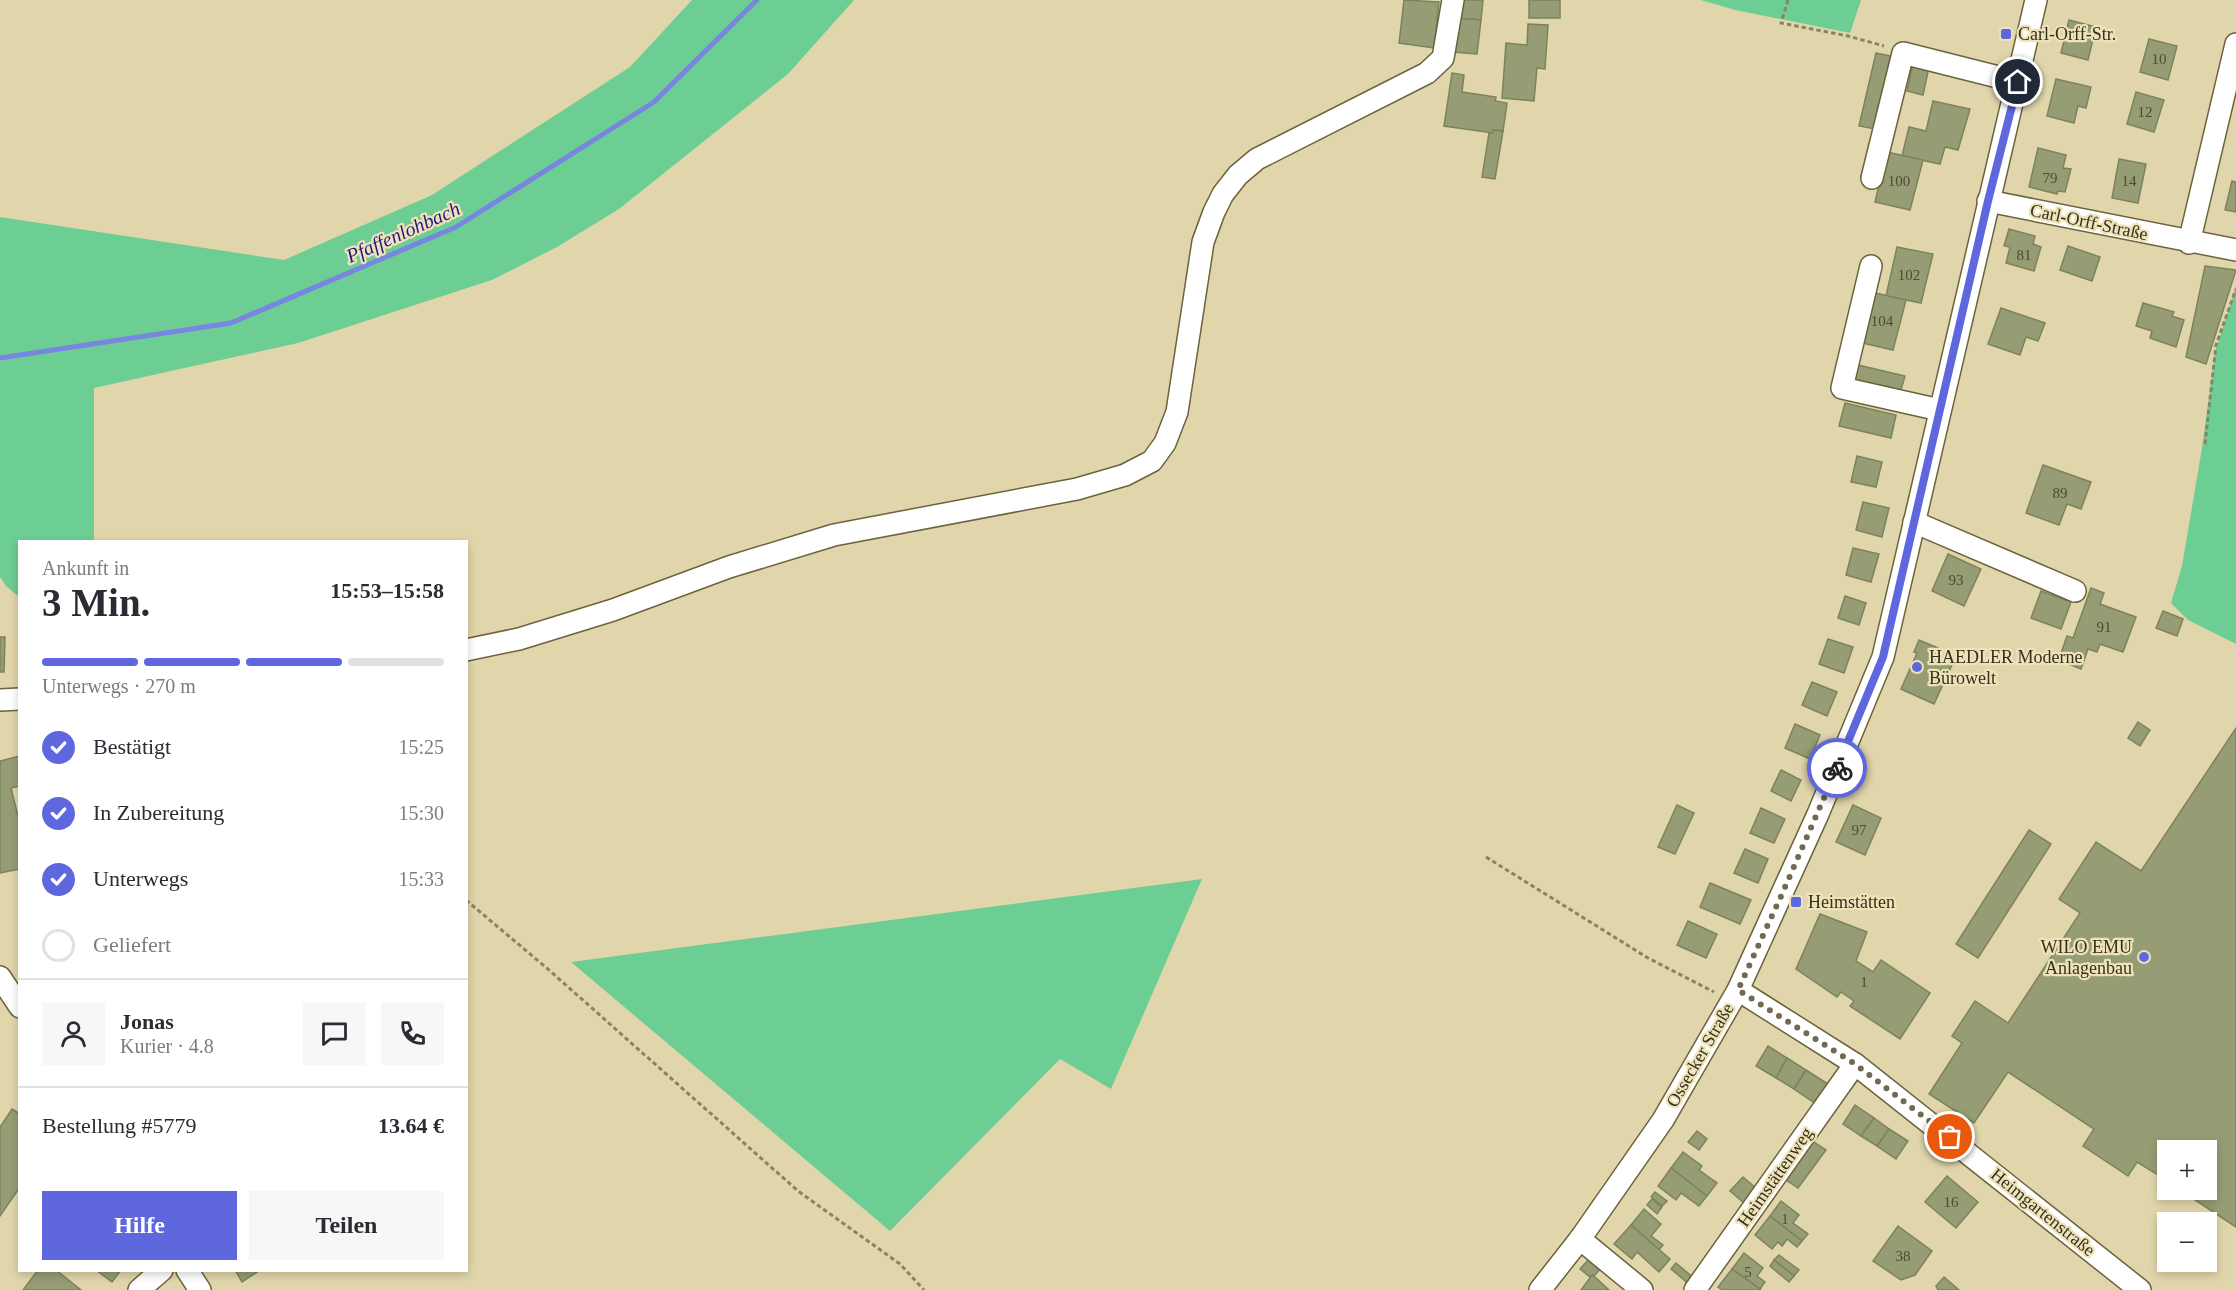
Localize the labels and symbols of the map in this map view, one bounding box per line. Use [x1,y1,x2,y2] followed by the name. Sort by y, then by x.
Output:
[2018,24,2116,44] place label: Carl-Orff-Str.
[1999,27,2013,41] marker: Carl-Orff-Str.
[2152,51,2167,67] house number: 10
[1992,56,2043,107] pin
[2138,104,2153,120] house number: 12
[2043,170,2058,186] house number: 79
[1888,173,1910,189] house number: 100
[2122,173,2137,189] house number: 14
[342,197,464,268] water label: Pfaffenlohbach
[2028,200,2150,244] street label: Carl-Orff-Straße
[2017,247,2032,263] house number: 81
[1898,267,1920,283] house number: 102
[1871,313,1894,329] house number: 104
[2053,485,2068,501] house number: 89
[1949,572,1964,588] house number: 93
[2097,619,2112,635] house number: 91
[1929,647,2082,688] place label: HAEDLER Moderne Bürowelt
[1910,660,1924,674] marker: HAEDLER Moderne Bürowelt
[1807,738,1867,798] courier
[1852,822,1867,838] house number: 97
[1808,892,1895,912] place label: Heimstätten
[1789,895,1803,909] marker: Heimstätten
[2041,937,2132,978] place label: WILO EMU Anlagenbau
[2137,950,2151,964] marker: WILO EMU Anlagenbau
[1860,974,1868,990] house number: 1
[1662,1000,1738,1110] street label: Ossecker Straße
[1924,1111,1975,1162] pin
[1733,1123,1817,1231] street label: Heimstättenweg
[1987,1164,2099,1260] street label: Heimgartenstraße
[1944,1194,1959,1210] house number: 16
[1781,1211,1789,1227] house number: 1
[1896,1248,1911,1264] house number: 38
[1744,1264,1752,1280] house number: 5

